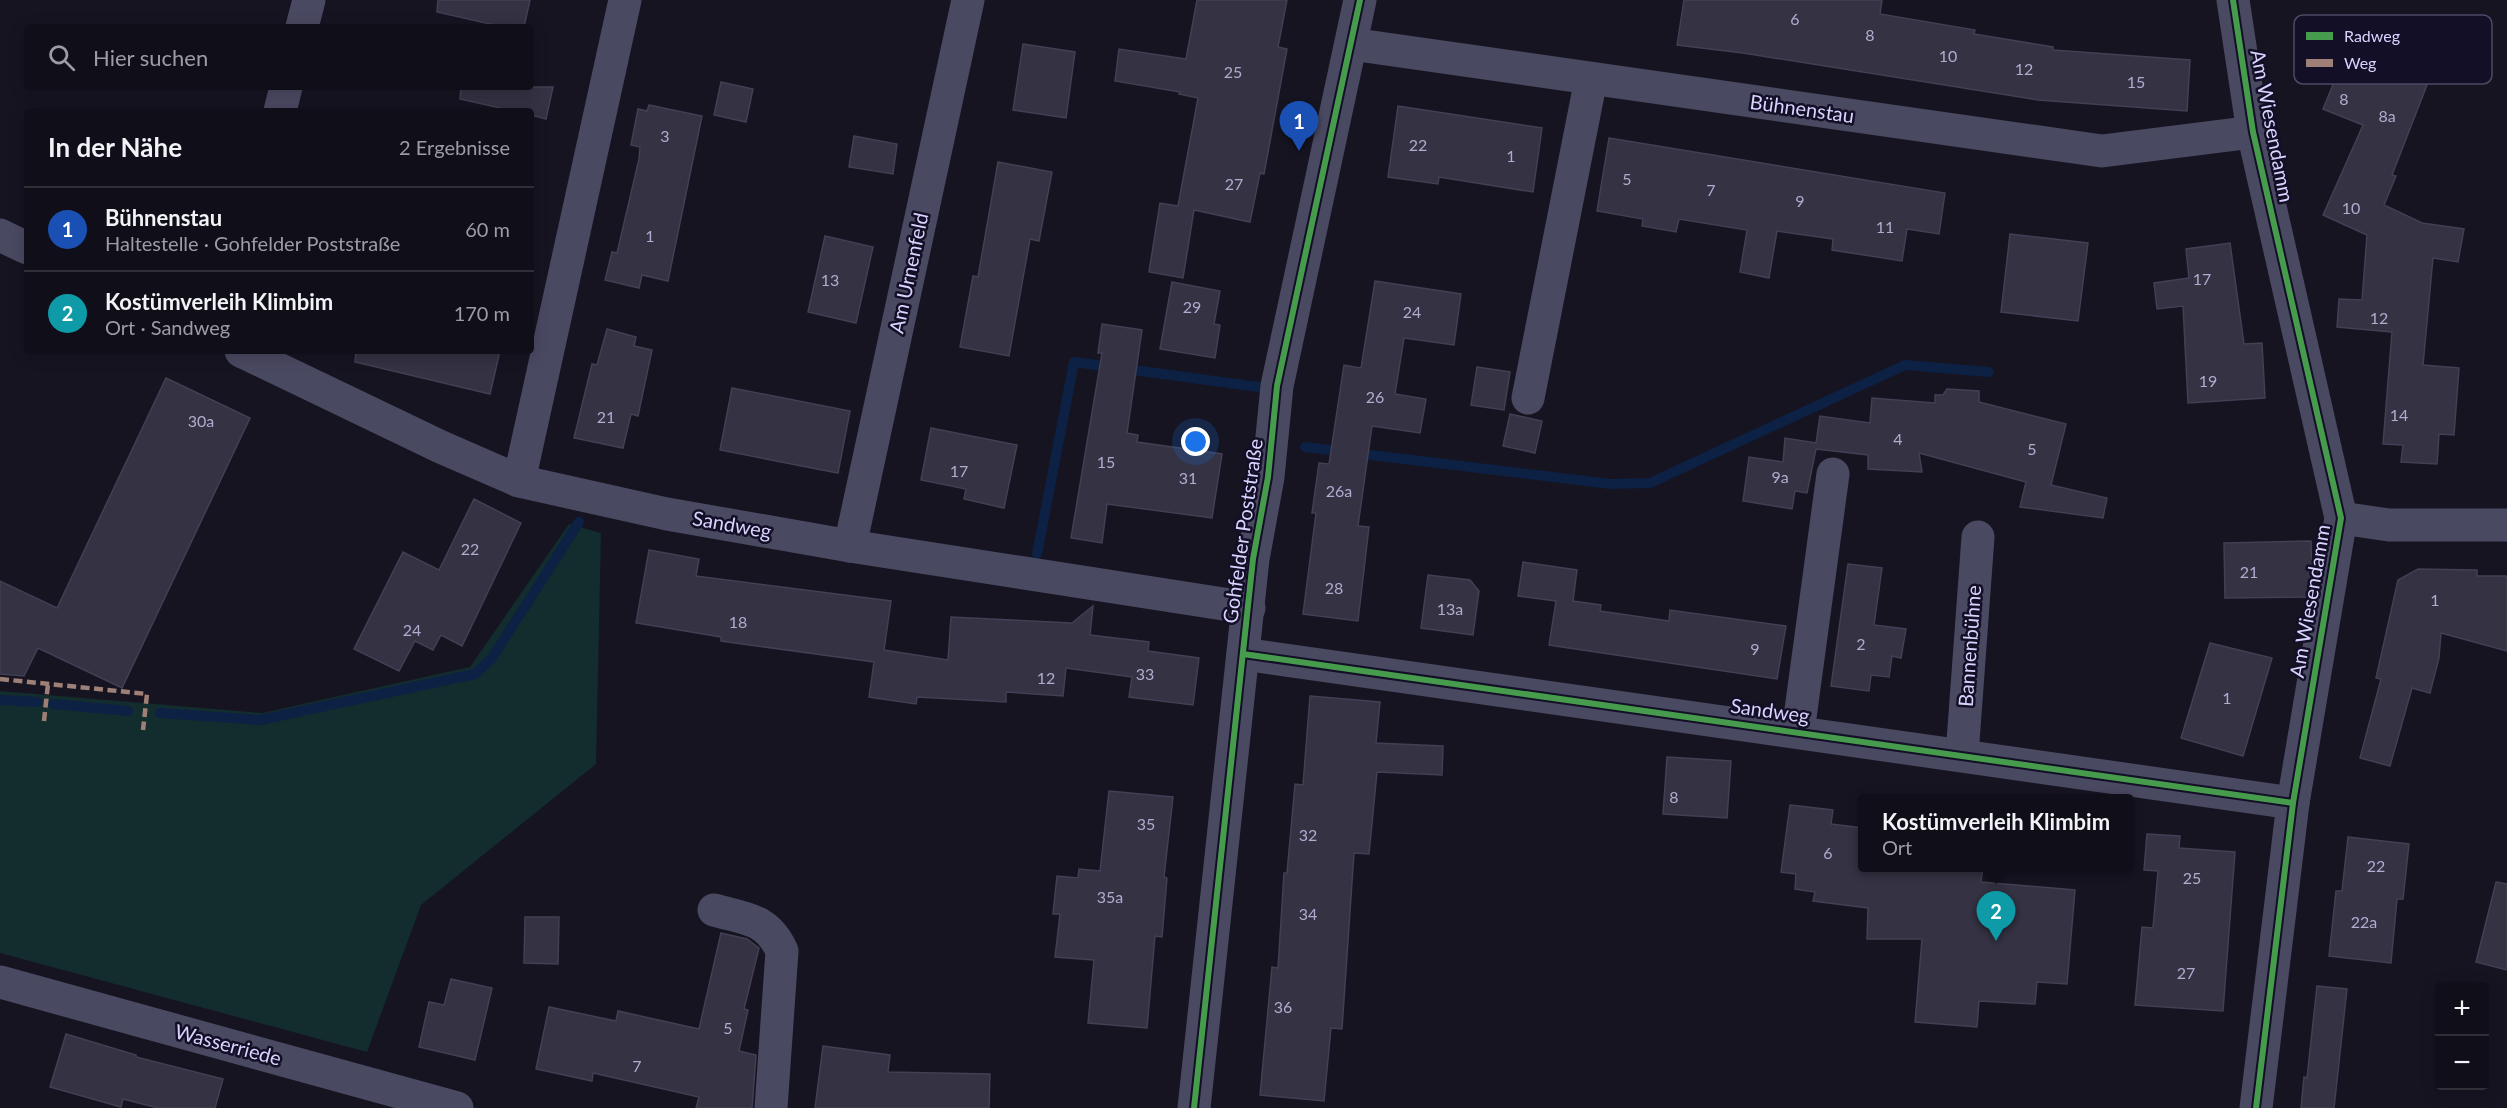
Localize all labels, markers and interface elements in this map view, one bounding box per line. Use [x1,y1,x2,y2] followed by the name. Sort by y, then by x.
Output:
[1790,9,1800,28] house number: 6
[2294,15,2492,84] legend
[24,24,534,90] search box
[1865,25,1875,44] house number: 8
[2344,26,2400,45] text: Radweg
[45,41,78,74] icon: search
[93,44,208,71] text: Hier suchen
[1939,46,1957,65] house number: 10
[2246,47,2300,204] street label: Am Wiesendamm
[2344,53,2376,72] text: Weg
[2015,59,2033,78] house number: 12
[1224,62,1242,81] house number: 25
[2127,72,2145,91] house number: 15
[1749,89,1856,127] street label: Bühnenstau
[2339,89,2349,108] house number: 8
[1280,102,1318,151] pin: 1
[2378,106,2396,125] house number: 8a
[660,126,670,145] house number: 3
[48,131,182,163] text: In der Nähe
[399,135,510,159] text: 2 Ergebnisse
[1409,135,1427,154] house number: 22
[1506,146,1516,165] house number: 1
[1622,169,1632,188] house number: 5
[1225,174,1243,193] house number: 27
[1706,180,1716,199] house number: 7
[1795,191,1805,210] house number: 9
[2342,198,2360,217] house number: 10
[105,204,222,231] text: Bühnenstau
[884,210,933,335] street label: Am Urnenfeld
[62,217,73,241] text: 1
[465,217,510,241] text: 60 m
[1876,217,1894,236] house number: 11
[645,226,655,245] house number: 1
[105,231,400,255] text: Haltestelle · Gohfelder Poststraße
[2193,269,2211,288] house number: 17
[821,270,839,289] house number: 13
[105,288,333,315] text: Kostümverleih Klimbim
[1183,297,1201,316] house number: 29
[62,301,73,325] text: 2
[454,301,510,325] text: 170 m
[1403,302,1421,321] house number: 24
[2370,308,2388,327] house number: 12
[105,315,230,339] text: Ort · Sandweg
[2199,371,2217,390] house number: 19
[1366,387,1384,406] house number: 26
[2390,405,2408,424] house number: 14
[597,407,615,426] house number: 21
[188,411,214,430] house number: 30a
[1181,427,1210,456] your location
[1893,429,1903,448] house number: 4
[1217,437,1267,625] street label: Gohfelder Poststraße
[2027,439,2037,458] house number: 5
[1097,452,1115,471] house number: 15
[950,461,968,480] house number: 17
[1771,467,1789,486] house number: 9a
[1179,468,1197,487] house number: 31
[1326,481,1352,500] house number: 26a
[691,505,773,543] street label: Sandweg
[2284,522,2334,679] street label: Am Wiesendamm
[461,539,479,558] house number: 22
[2240,562,2258,581] house number: 21
[1325,578,1343,597] house number: 28
[1953,584,1985,708] street label: Bannenbühne
[2430,590,2440,609] house number: 1
[1437,599,1463,618] house number: 13a
[729,612,747,631] house number: 18
[403,620,421,639] house number: 24
[1856,634,1866,653] house number: 2
[1750,639,1760,658] house number: 9
[1136,664,1154,683] house number: 33
[1037,668,1055,687] house number: 12
[2222,688,2232,707] house number: 1
[1729,693,1811,727] street label: Sandweg
[1669,787,1679,806] house number: 8
[1858,794,2134,872] popup
[1882,808,2110,835] text: Kostümverleih Klimbim
[1137,814,1155,833] house number: 35
[1299,825,1317,844] house number: 32
[1882,835,1912,859] text: Ort
[1823,843,1833,862] house number: 6
[2367,856,2385,875] house number: 22
[2183,868,2201,887] house number: 25
[1097,887,1123,906] house number: 35a
[1976,892,2016,941] pin: 2
[1299,904,1317,923] house number: 34
[2351,912,2377,931] house number: 22a
[2177,963,2195,982] house number: 27
[2435,982,2489,1090] map controls
[2435,982,2489,1036] button: +
[1274,997,1292,1016] house number: 36
[172,1018,284,1070] street label: Wasserriede
[723,1018,733,1037] house number: 5
[2435,1036,2489,1090] button: −
[632,1056,642,1075] house number: 7

